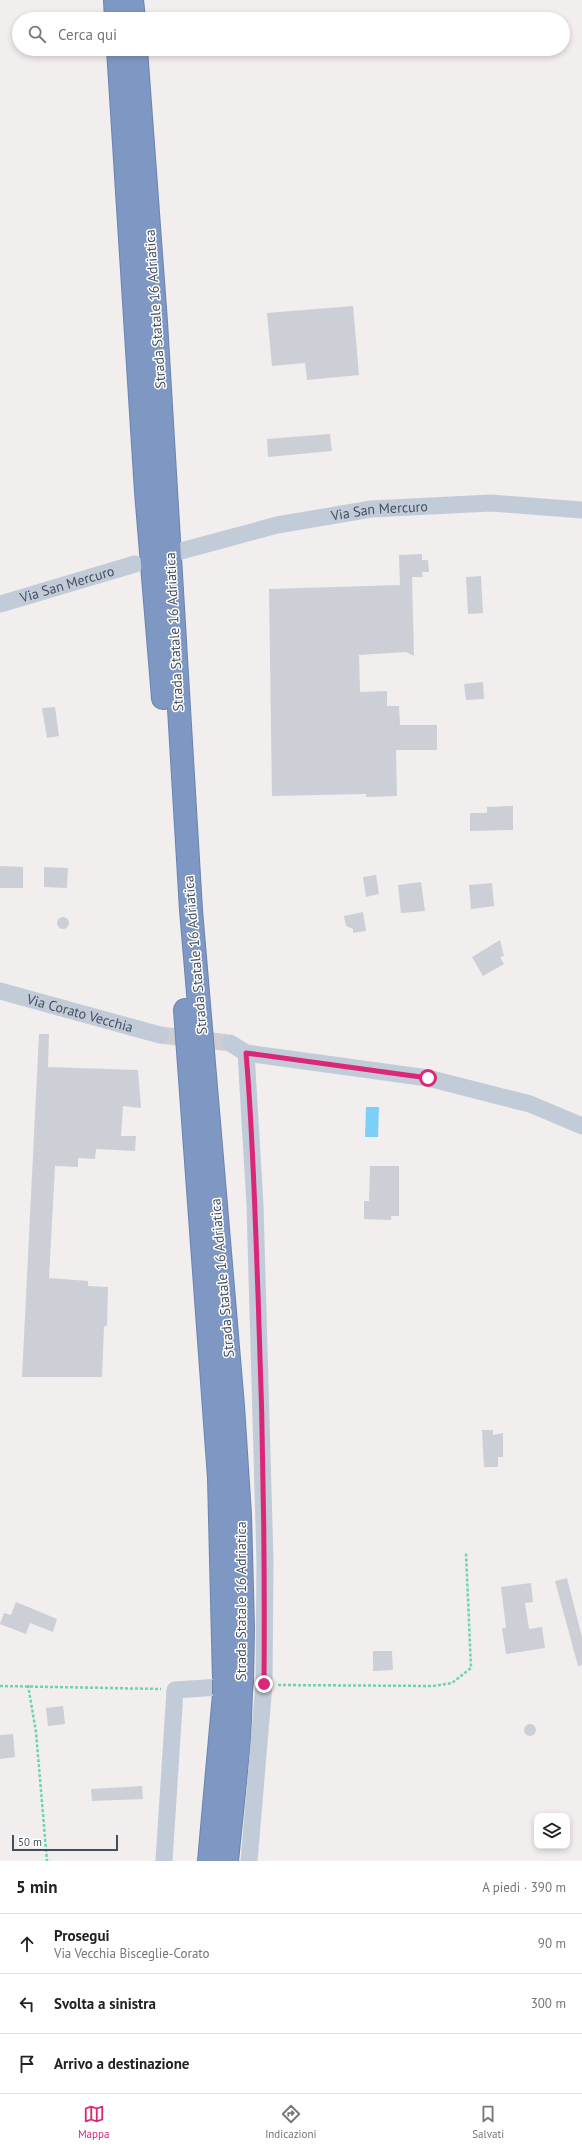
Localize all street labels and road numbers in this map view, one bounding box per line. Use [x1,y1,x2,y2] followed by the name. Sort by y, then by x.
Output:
[140,229,170,389] street label: Strada Statale 16 Adriatica
[329,497,428,525] street label: Via San Mercuro
[161,552,187,712] street label: Strada Statale 16 Adriatica
[17,562,116,607] street label: Via San Mercuro
[179,875,211,1035] street label: Strada Statale 16 Adriatica
[24,990,135,1036] street label: Via Corato Vecchia
[206,1198,238,1358] street label: Strada Statale 16 Adriatica
[232,1521,250,1681] street label: Strada Statale 16 Adriatica

